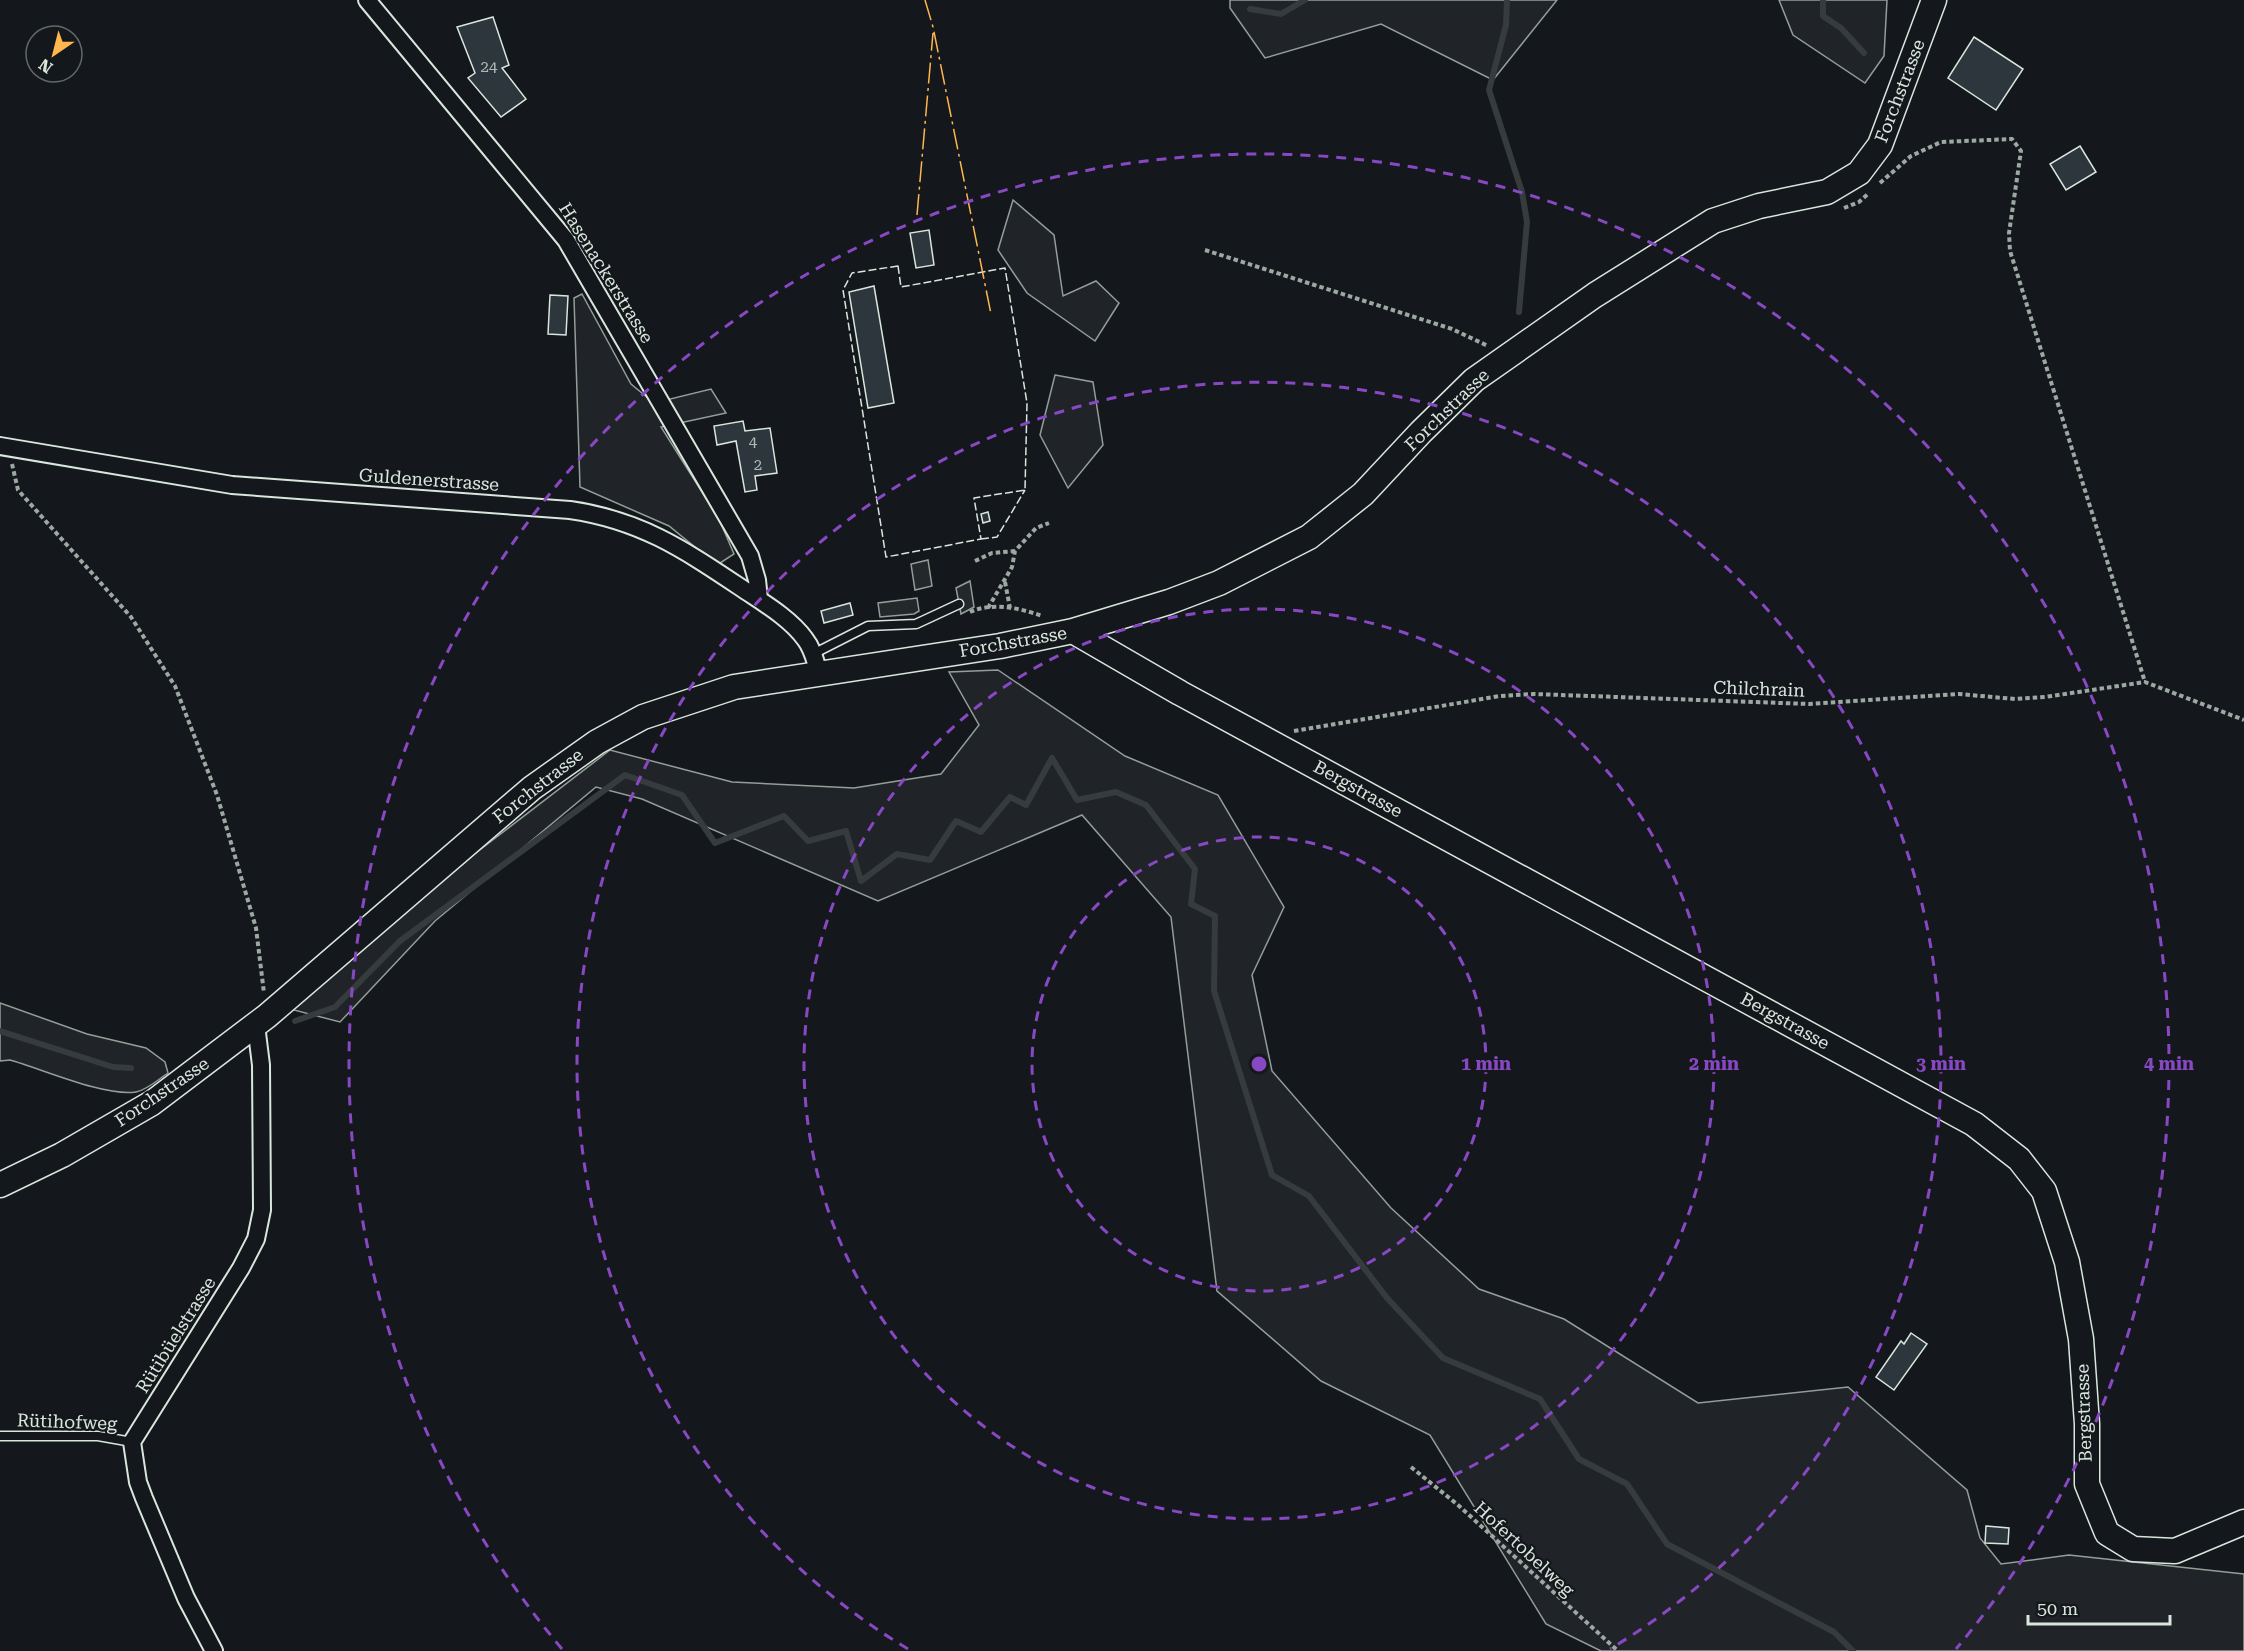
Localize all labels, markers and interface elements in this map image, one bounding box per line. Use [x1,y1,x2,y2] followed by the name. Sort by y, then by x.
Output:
[24,24,84,84] north arrow
[1870,36,1929,145] street label: Forchstrasse
[35,55,56,77] text: N
[481,58,498,76] house number: 24
[555,199,658,347] street label: Hasenackerstrasse
[1400,364,1493,455] street label: Forchstrasse
[749,433,758,451] house number: 4
[754,456,762,474] house number: 2
[358,464,500,495] street label: Guldenerstrasse
[957,622,1069,661] street label: Forchstrasse
[1713,676,1806,701] street label: Chilchrain
[488,744,587,827] street label: Forchstrasse
[1310,756,1406,822] street label: Bergstrasse
[1737,988,1833,1054] street label: Bergstrasse
[111,1052,213,1131] street label: Forchstrasse
[1461,1053,1511,1074] text: 1 min
[1689,1053,1739,1074] text: 2 min
[1916,1053,1966,1074] text: 3 min
[2144,1053,2194,1074] text: 4 min
[1249,1054,1269,1074] centre of rings
[131,1273,220,1397] street label: Rütibüelstrasse
[2071,1363,2096,1463] street label: Bergstrasse
[16,1409,118,1434] street label: Rütihofweg
[1470,1497,1579,1601] street label: Hofertobelweg
[2028,1588,2170,1626] scale bar
[2037,1598,2078,1619] text: 50 m

